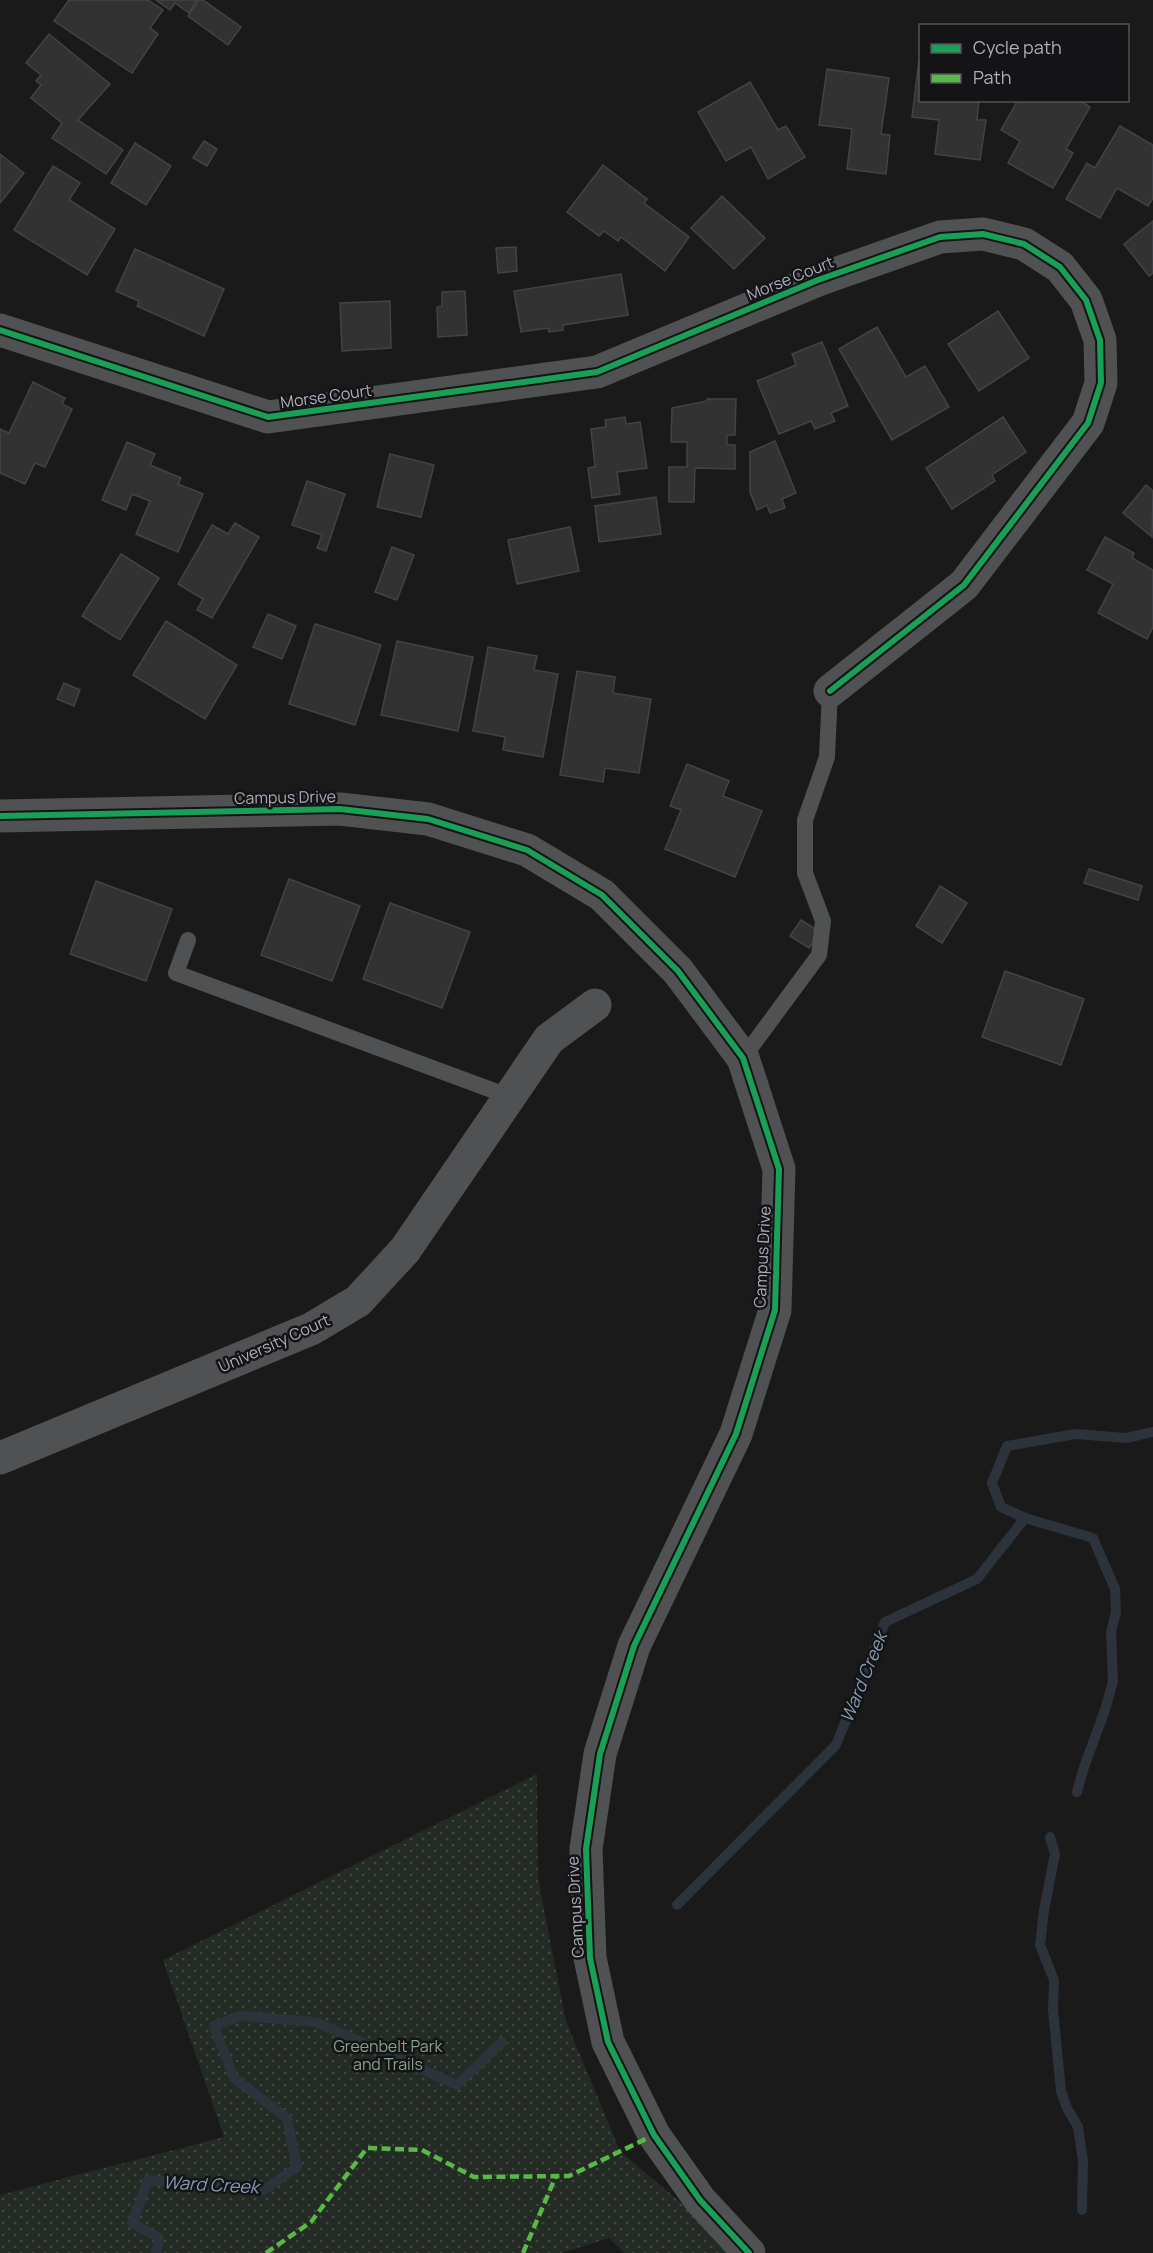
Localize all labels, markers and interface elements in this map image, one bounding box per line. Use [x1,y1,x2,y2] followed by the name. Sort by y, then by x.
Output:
[919,24,1129,102] legend
[973,35,1062,59] text: Cycle path
[973,65,1011,89] text: Path
[743,251,837,305] street label: Morse Court
[279,379,373,413] street label: Morse Court
[234,785,336,809] street label: Campus Drive
[748,1206,776,1308] street label: Campus Drive
[215,1309,333,1377] street label: University Court
[834,1625,893,1726] water label: Ward Creek
[561,1856,589,1958] street label: Campus Drive
[334,2035,444,2075] park label: Greenbelt Park and Trails
[163,2170,263,2199] water label: Ward Creek

